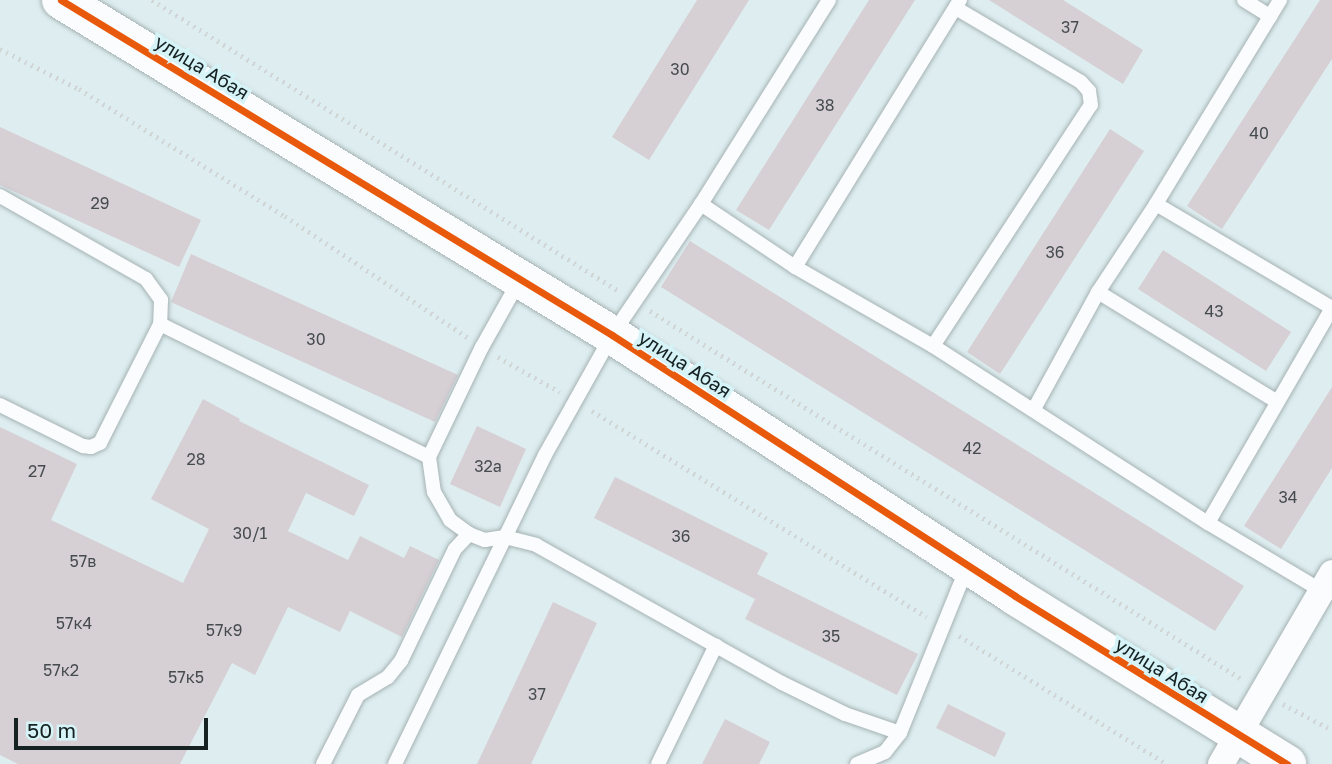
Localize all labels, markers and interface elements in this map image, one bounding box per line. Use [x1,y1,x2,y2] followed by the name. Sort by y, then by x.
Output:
[1061,17,1079,37] house number: 37
[151,30,253,104] street label: улица Абая
[670,59,690,79] house number: 30
[815,95,835,115] house number: 38
[1249,123,1269,143] house number: 40
[91,193,109,213] house number: 29
[1045,242,1065,262] house number: 36
[1204,301,1224,321] house number: 43
[634,326,736,402] street label: улица Абая
[306,329,326,349] house number: 30
[962,438,982,458] house number: 42
[186,449,206,469] house number: 28
[474,456,502,476] house number: 32а
[28,461,46,481] house number: 27
[1278,487,1298,507] house number: 34
[233,523,267,543] house number: 30/1
[671,526,691,546] house number: 36
[70,551,96,571] house number: 57в
[56,613,92,633] house number: 57к4
[206,620,242,640] house number: 57к9
[822,626,840,646] house number: 35
[1111,632,1213,708] street label: улица Абая
[43,660,79,680] house number: 57к2
[168,667,204,687] house number: 57к5
[528,684,546,704] house number: 37
[18,704,212,748] scale bar
[27,717,76,743] text: 50 m

